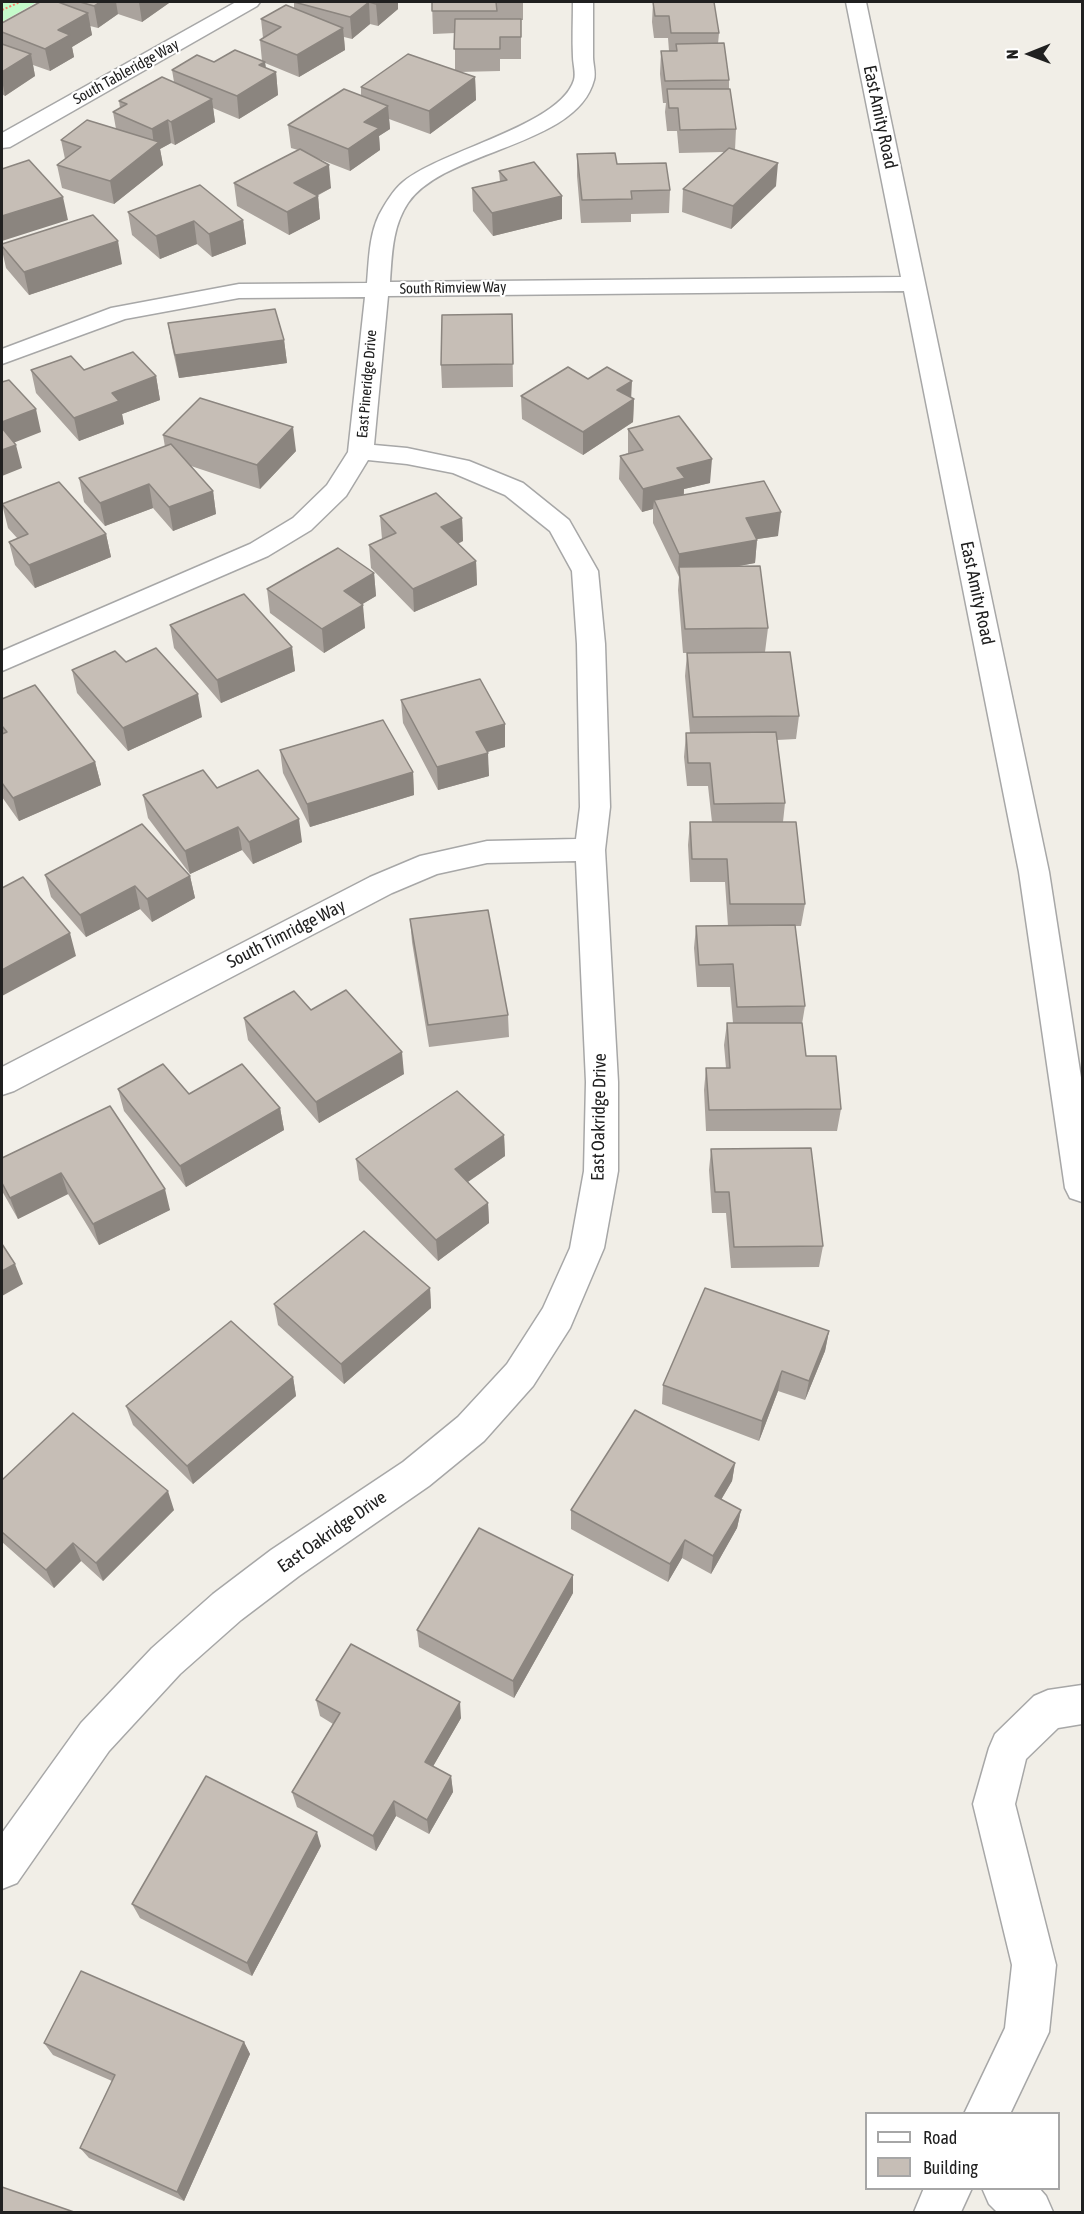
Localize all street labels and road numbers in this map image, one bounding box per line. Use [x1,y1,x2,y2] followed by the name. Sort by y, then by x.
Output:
[70,36,182,108] street label: South Tableridge Way
[858,63,902,171] street label: East Amity Road
[399,278,507,298] street label: South Rimview Way
[353,329,381,439] street label: East Pineridge Drive
[955,539,999,647] street label: East Amity Road
[223,895,349,973] street label: South Timridge Way
[587,1053,611,1181] street label: East Oakridge Drive
[273,1487,391,1577] street label: East Oakridge Drive

